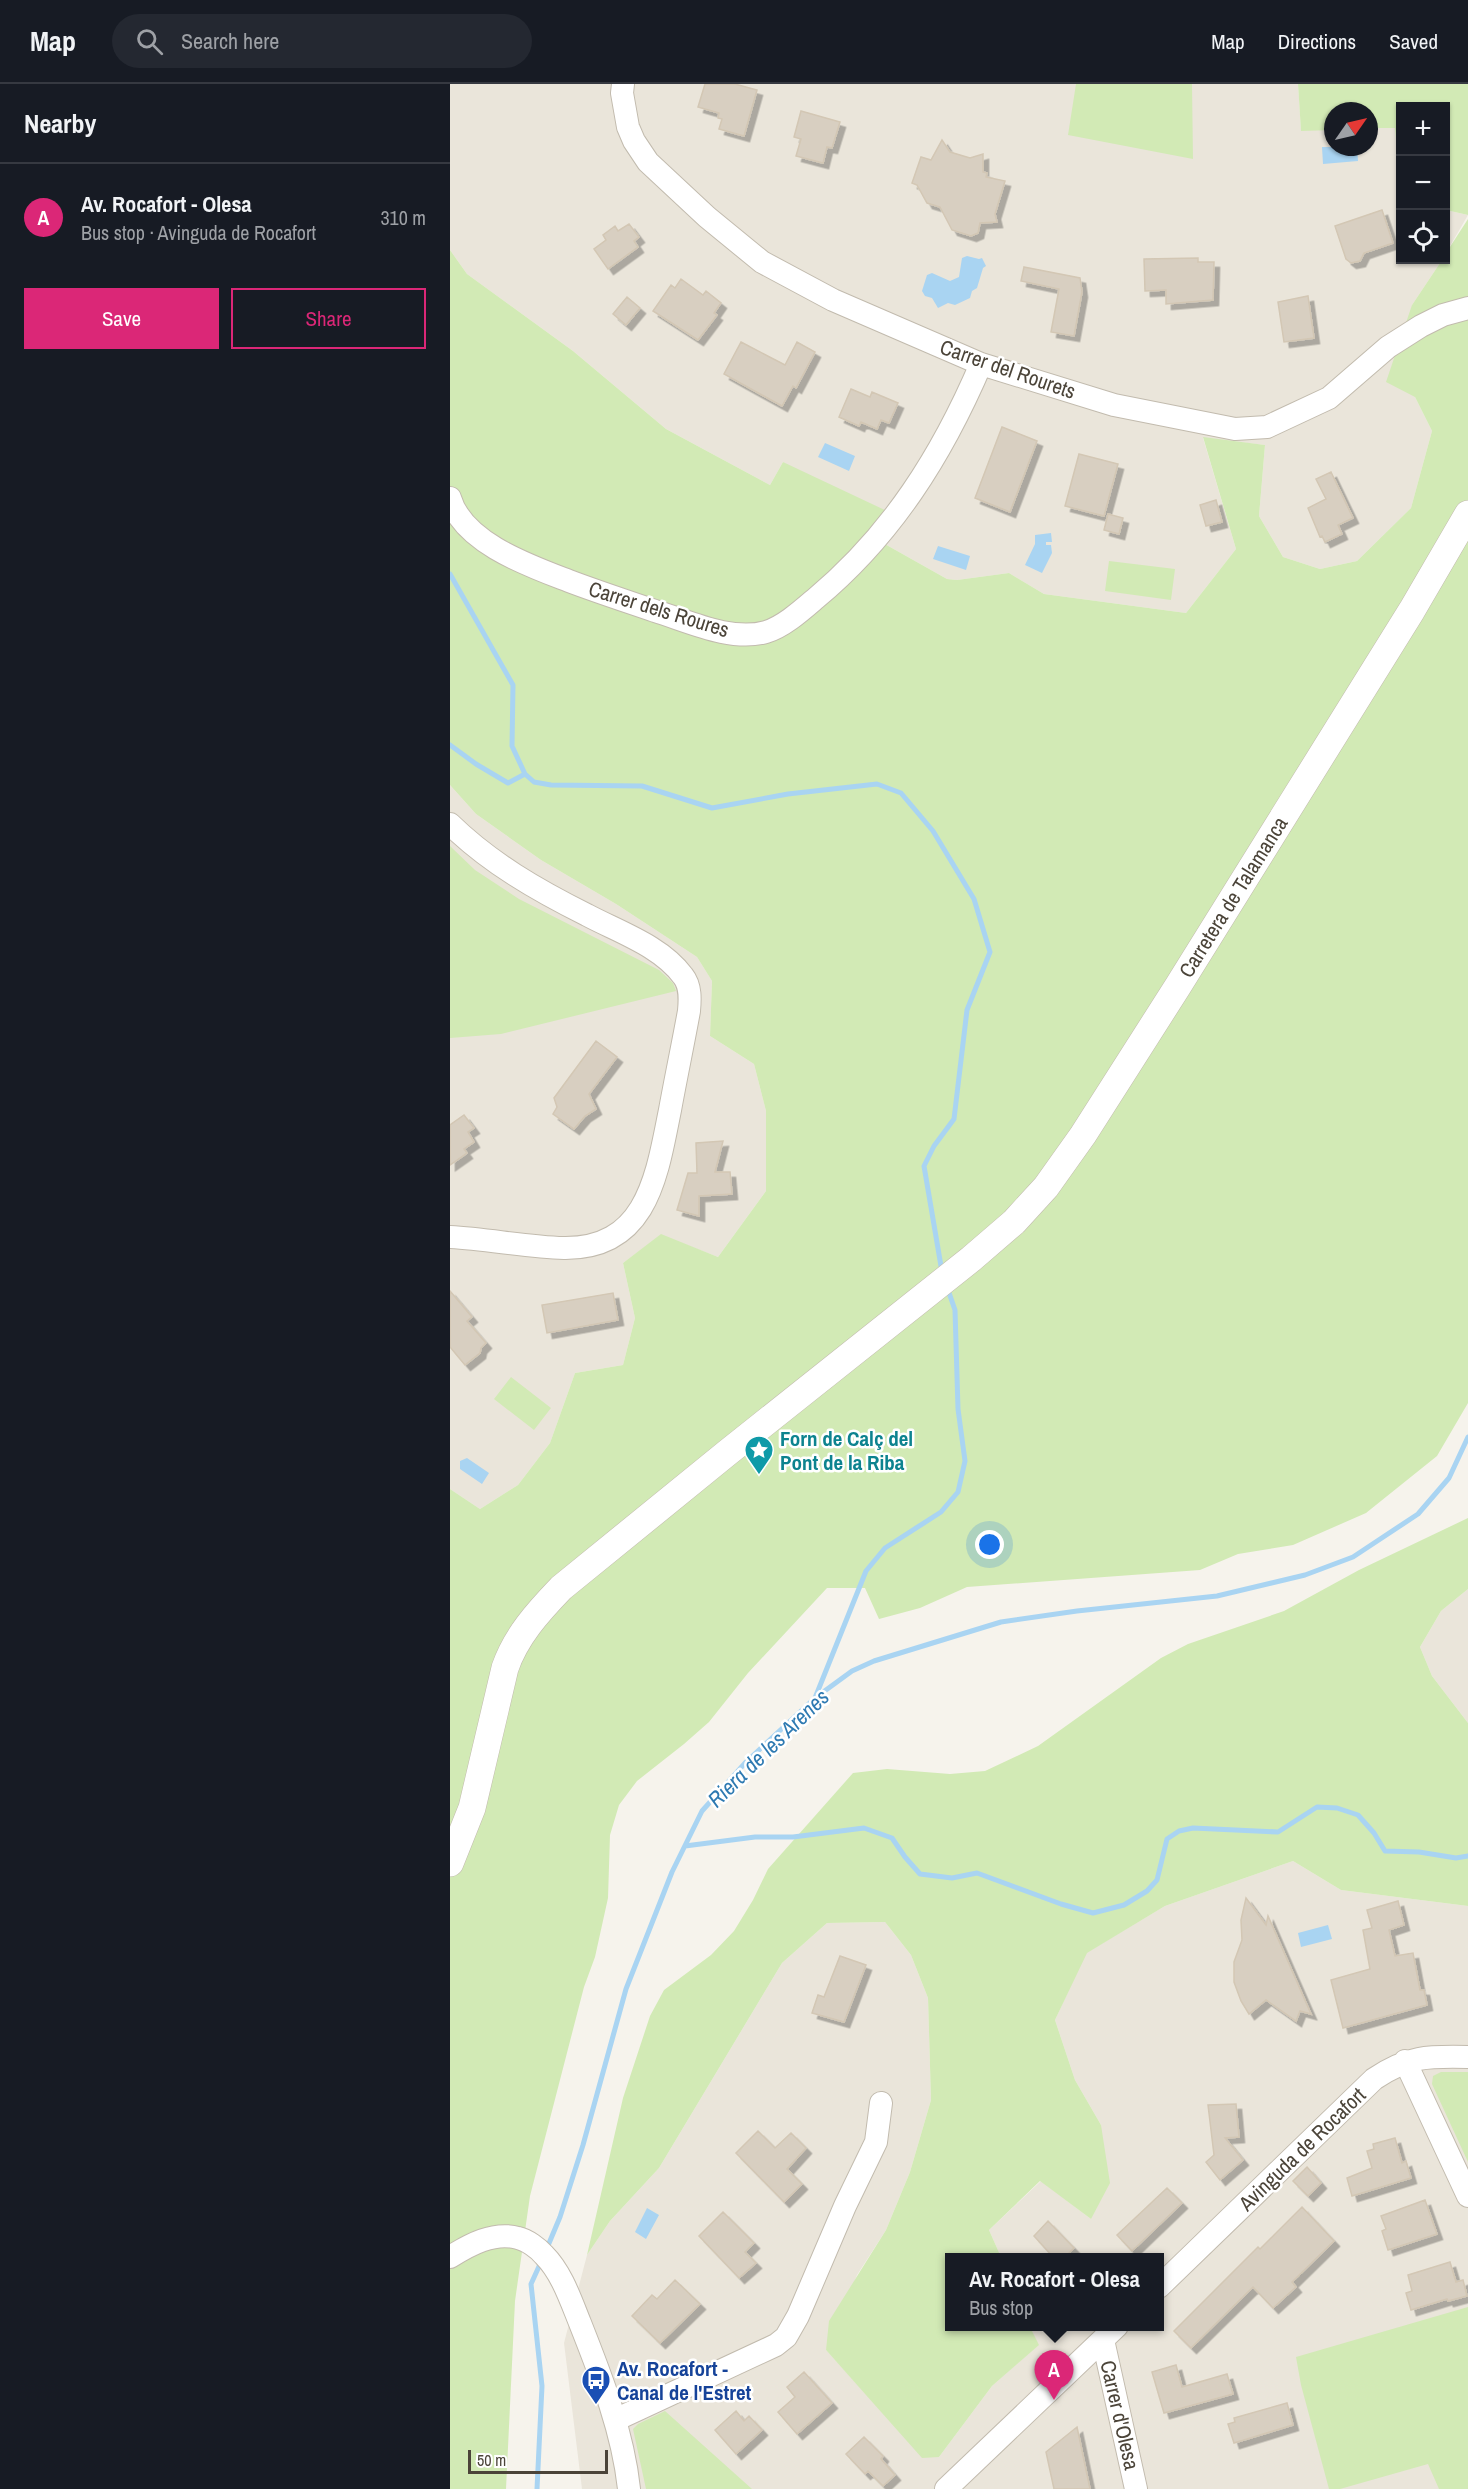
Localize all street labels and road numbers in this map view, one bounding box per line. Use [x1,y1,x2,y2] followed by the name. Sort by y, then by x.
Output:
[936,332,1080,406] street label: Carrer del Rourets
[585,574,733,644] street label: Carrer dels Roures
[1172,811,1294,983] street label: Carretera de Talamanca
[1231,2081,1372,2218] street label: Avinguda de Rocafort
[1093,2357,1147,2473] street label: Carrer d'Olesa

